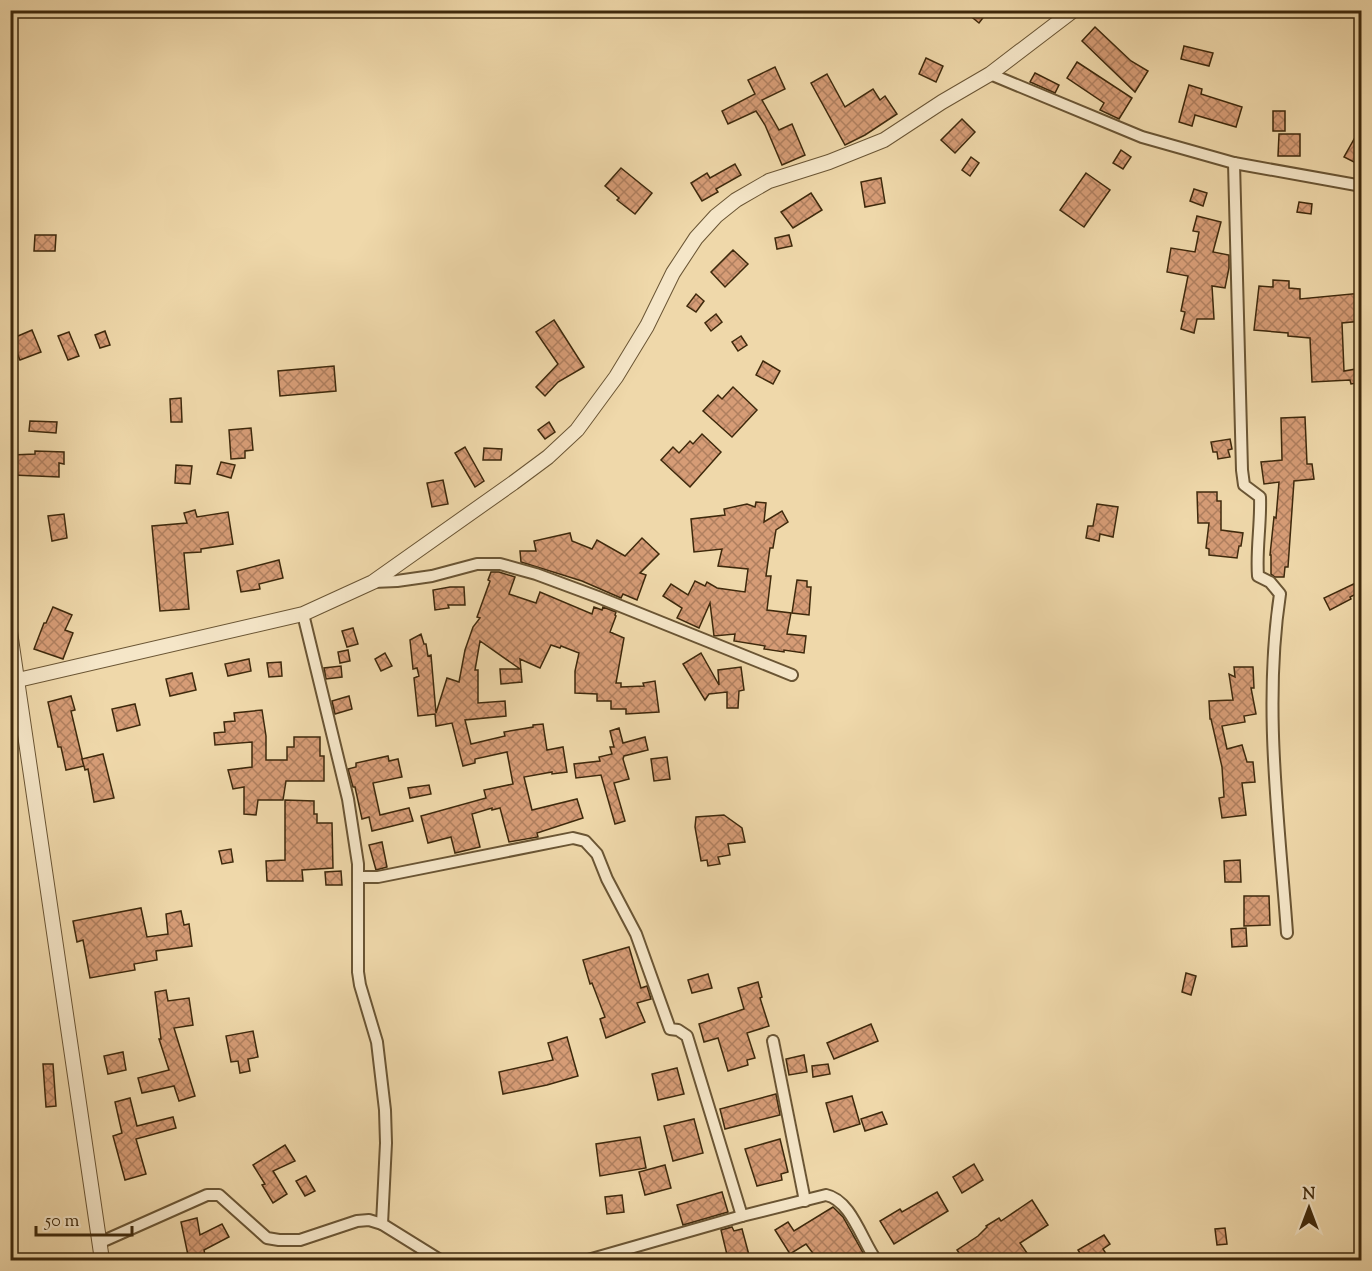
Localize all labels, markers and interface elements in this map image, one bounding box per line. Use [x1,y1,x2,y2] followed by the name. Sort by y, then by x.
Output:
[1279,1178,1339,1238] north arrow
[1303,1184,1316,1207] text: N
[36,1199,132,1237] scale bar
[44,1209,80,1235] text: 50 m

